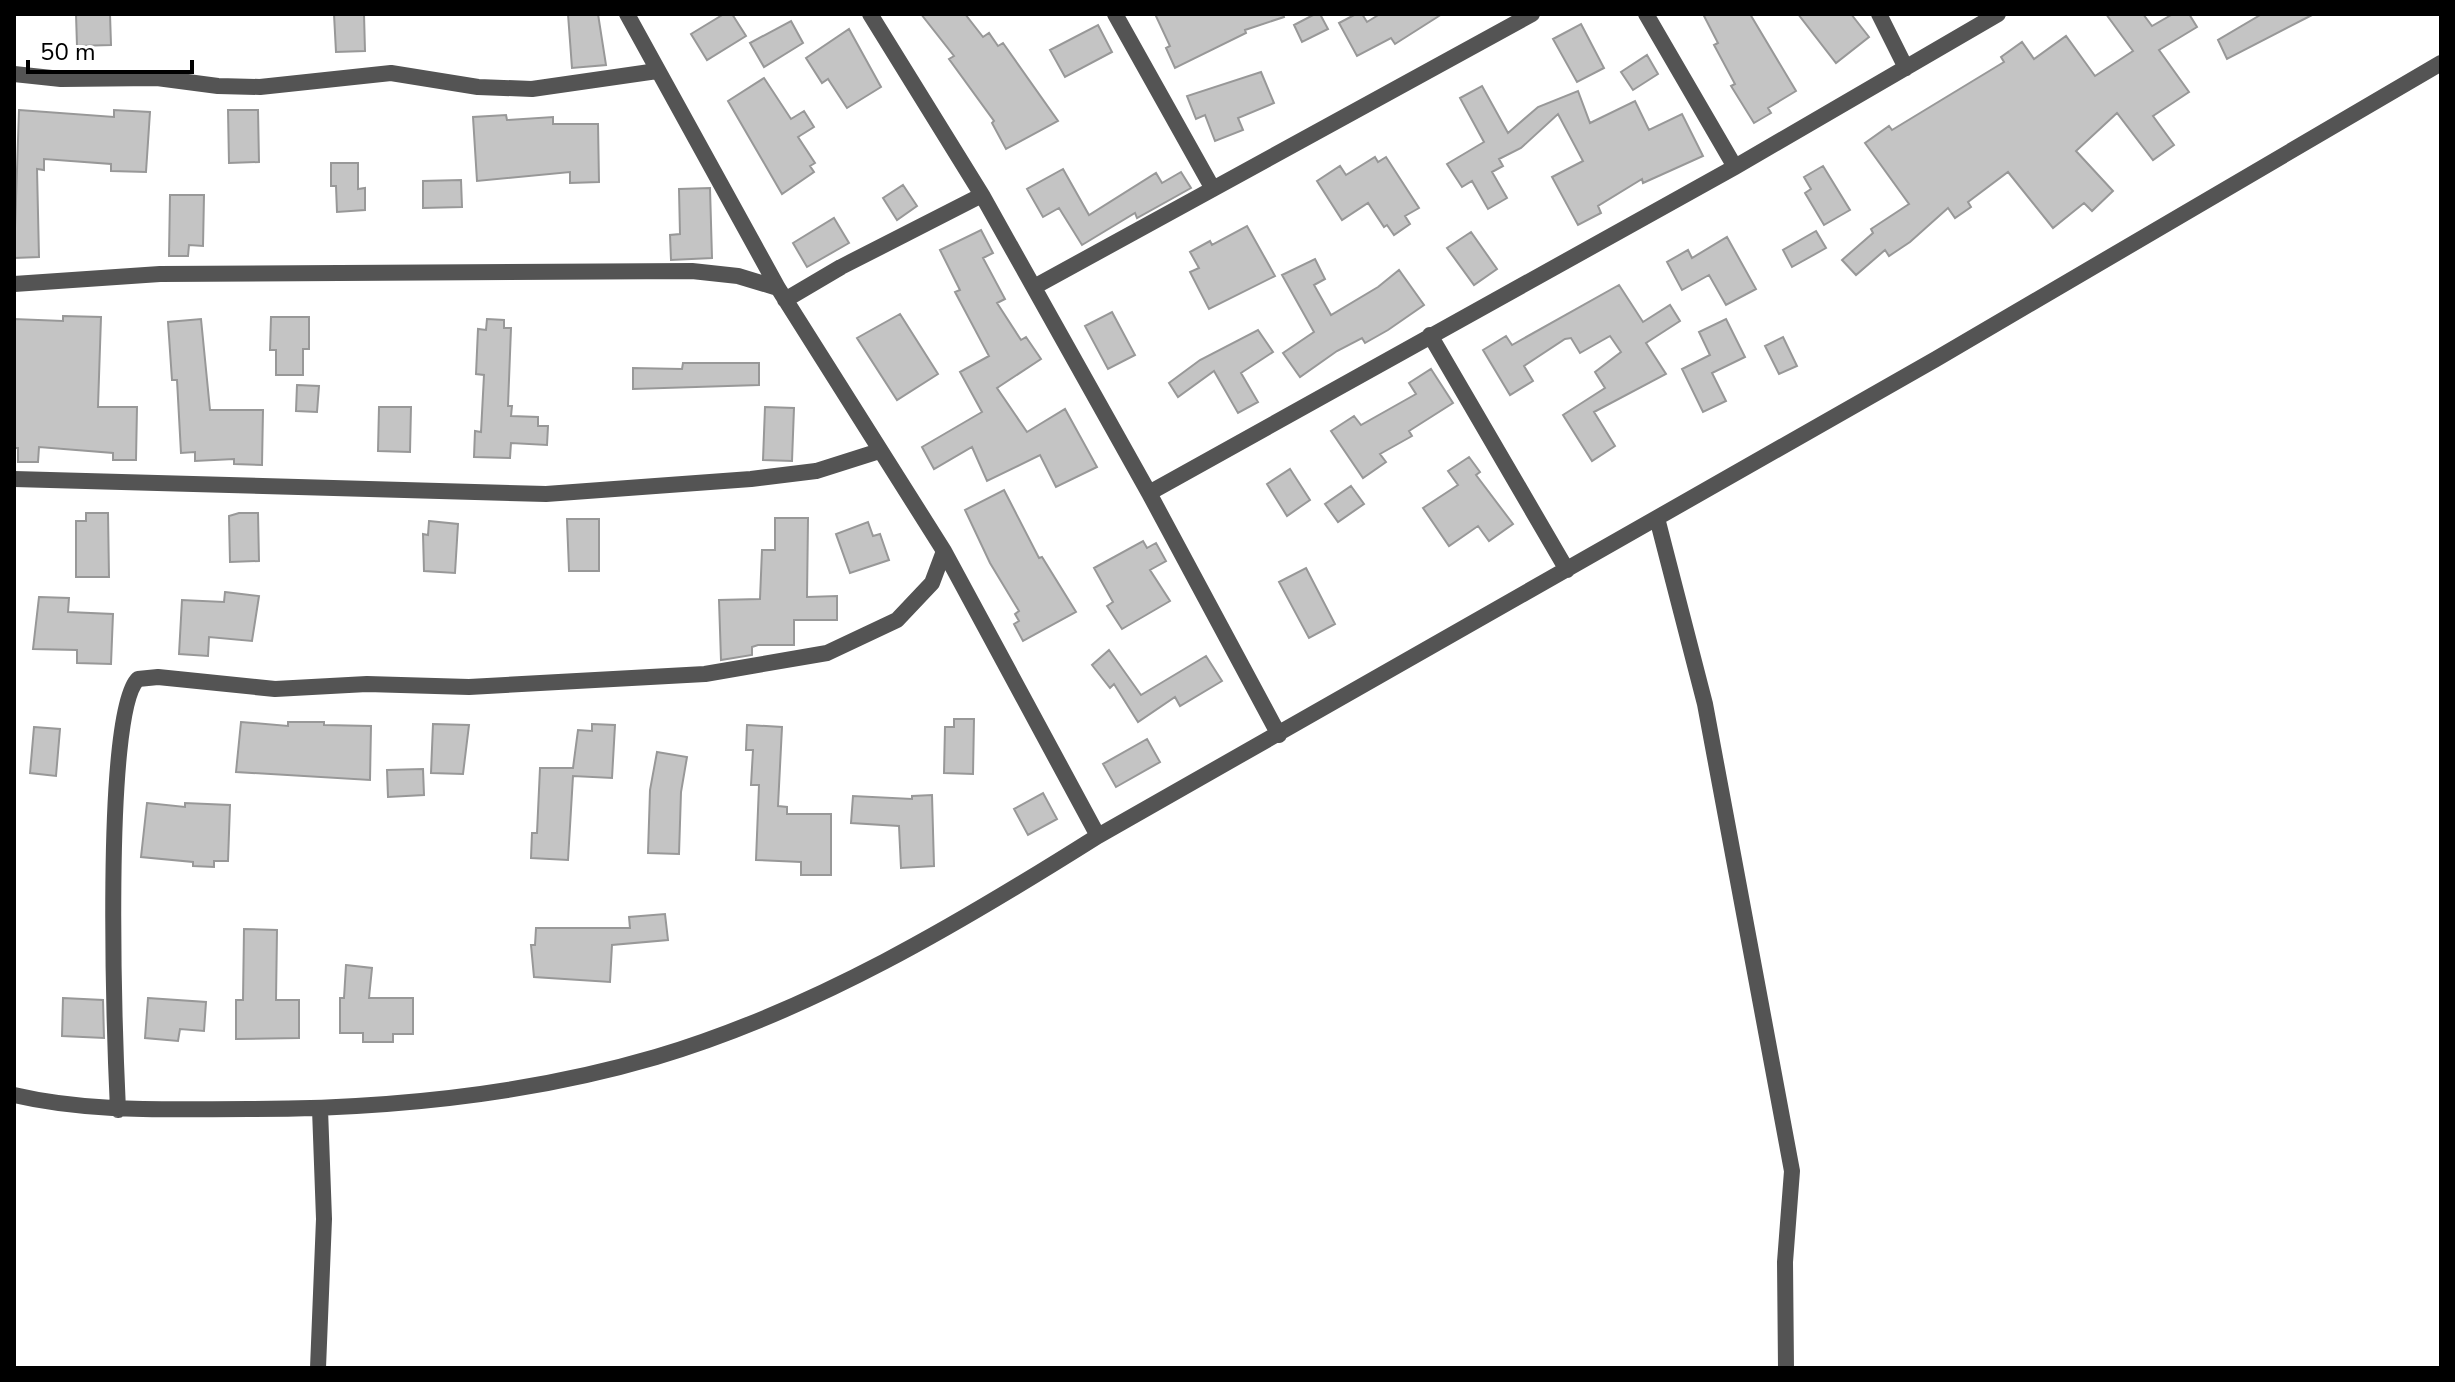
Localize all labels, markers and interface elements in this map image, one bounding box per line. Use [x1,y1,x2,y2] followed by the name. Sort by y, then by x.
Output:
[28,24,192,74] scale bar
[40,36,96,68] text: 50 m

